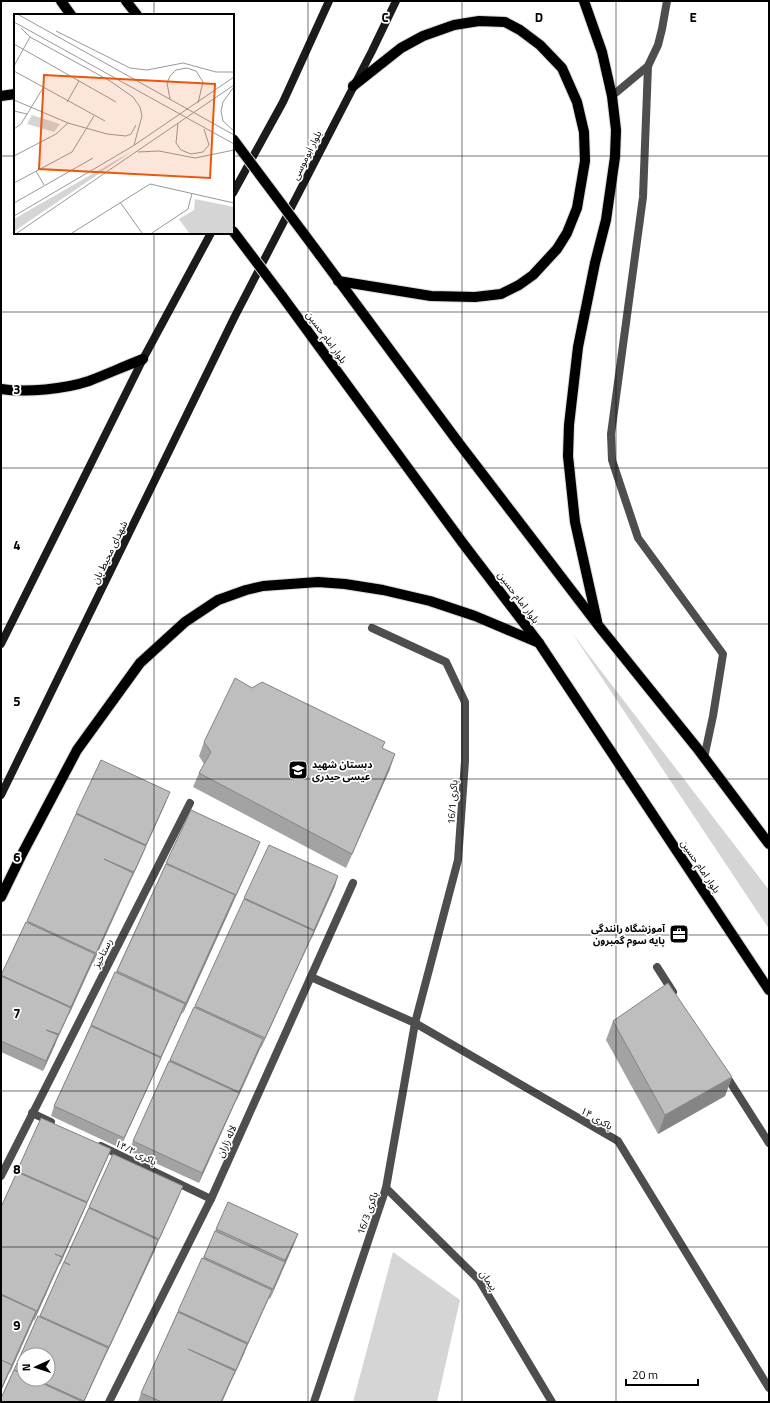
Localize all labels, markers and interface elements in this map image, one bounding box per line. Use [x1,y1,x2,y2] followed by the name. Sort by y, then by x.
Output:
[381,7,389,27] text: C
[535,7,543,27] text: D
[689,7,697,27] text: E
[14,14,234,234] inset map
[288,128,325,183] street label: بلوار ابوموسی
[302,308,351,367] street label: بلوار امام حسین
[13,379,21,399] text: 3
[88,518,131,586] street label: شهدای محیط بان
[13,535,21,555] text: 4
[493,568,543,627] street label: بلوار امام حسین
[13,691,21,711] text: 5
[312,757,372,784] place label: دبستان شهید عیسی حیدری
[287,759,309,781] school or university icon: دبستان شهید عیسی حیدری
[443,779,462,825] street label: باکری 16/1
[676,837,724,897] street label: بلوار امام حسین
[13,847,21,867] text: 6
[591,921,666,948] place label: آموزشگاه رانندگی پایه سوم گمبرون
[668,923,690,945] office icon: آموزشگاه رانندگی پایه سوم گمبرون
[88,936,116,972] street label: رستاخیز
[13,1003,21,1023] text: 7
[578,1103,616,1134] street label: باکری ۱۴
[213,1123,240,1160] street label: لاله زاران
[112,1136,159,1169] street label: باکری ۱۴/۲
[13,1159,21,1179] text: 8
[353,1189,382,1237] street label: باکری 16/3
[476,1267,501,1294] street label: پیمان
[13,1315,21,1335] text: 9
[16,1347,56,1387] north arrow
[626,1361,698,1387] scale bar
[18,1363,34,1372] text: N
[632,1365,658,1384] text: 20 m

